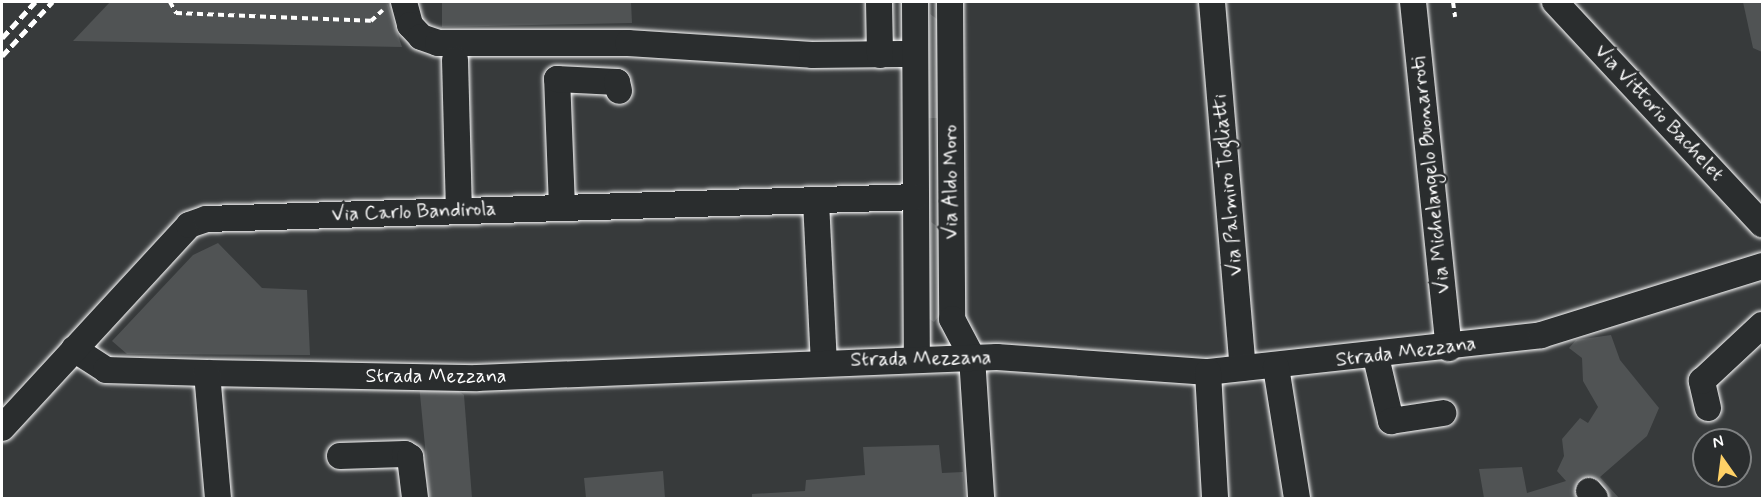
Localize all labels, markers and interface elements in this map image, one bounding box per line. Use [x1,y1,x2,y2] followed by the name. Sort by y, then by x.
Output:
[1589,39,1729,187] street label: Via Vittorio Bachelet
[1407,55,1455,295] street label: Via Michelangelo Buonarroti
[1208,94,1248,276] street label: Via Palmiro Togliatti
[939,124,963,240] street label: Via Aldo Moro
[332,197,496,227] street label: Via Carlo Bandirola
[1334,331,1478,373] street label: Strada Mezzana
[850,346,992,372] street label: Strada Mezzana
[365,364,507,388] street label: Strada Mezzana
[1692,428,1752,488] north arrow
[1710,431,1726,453] text: N

